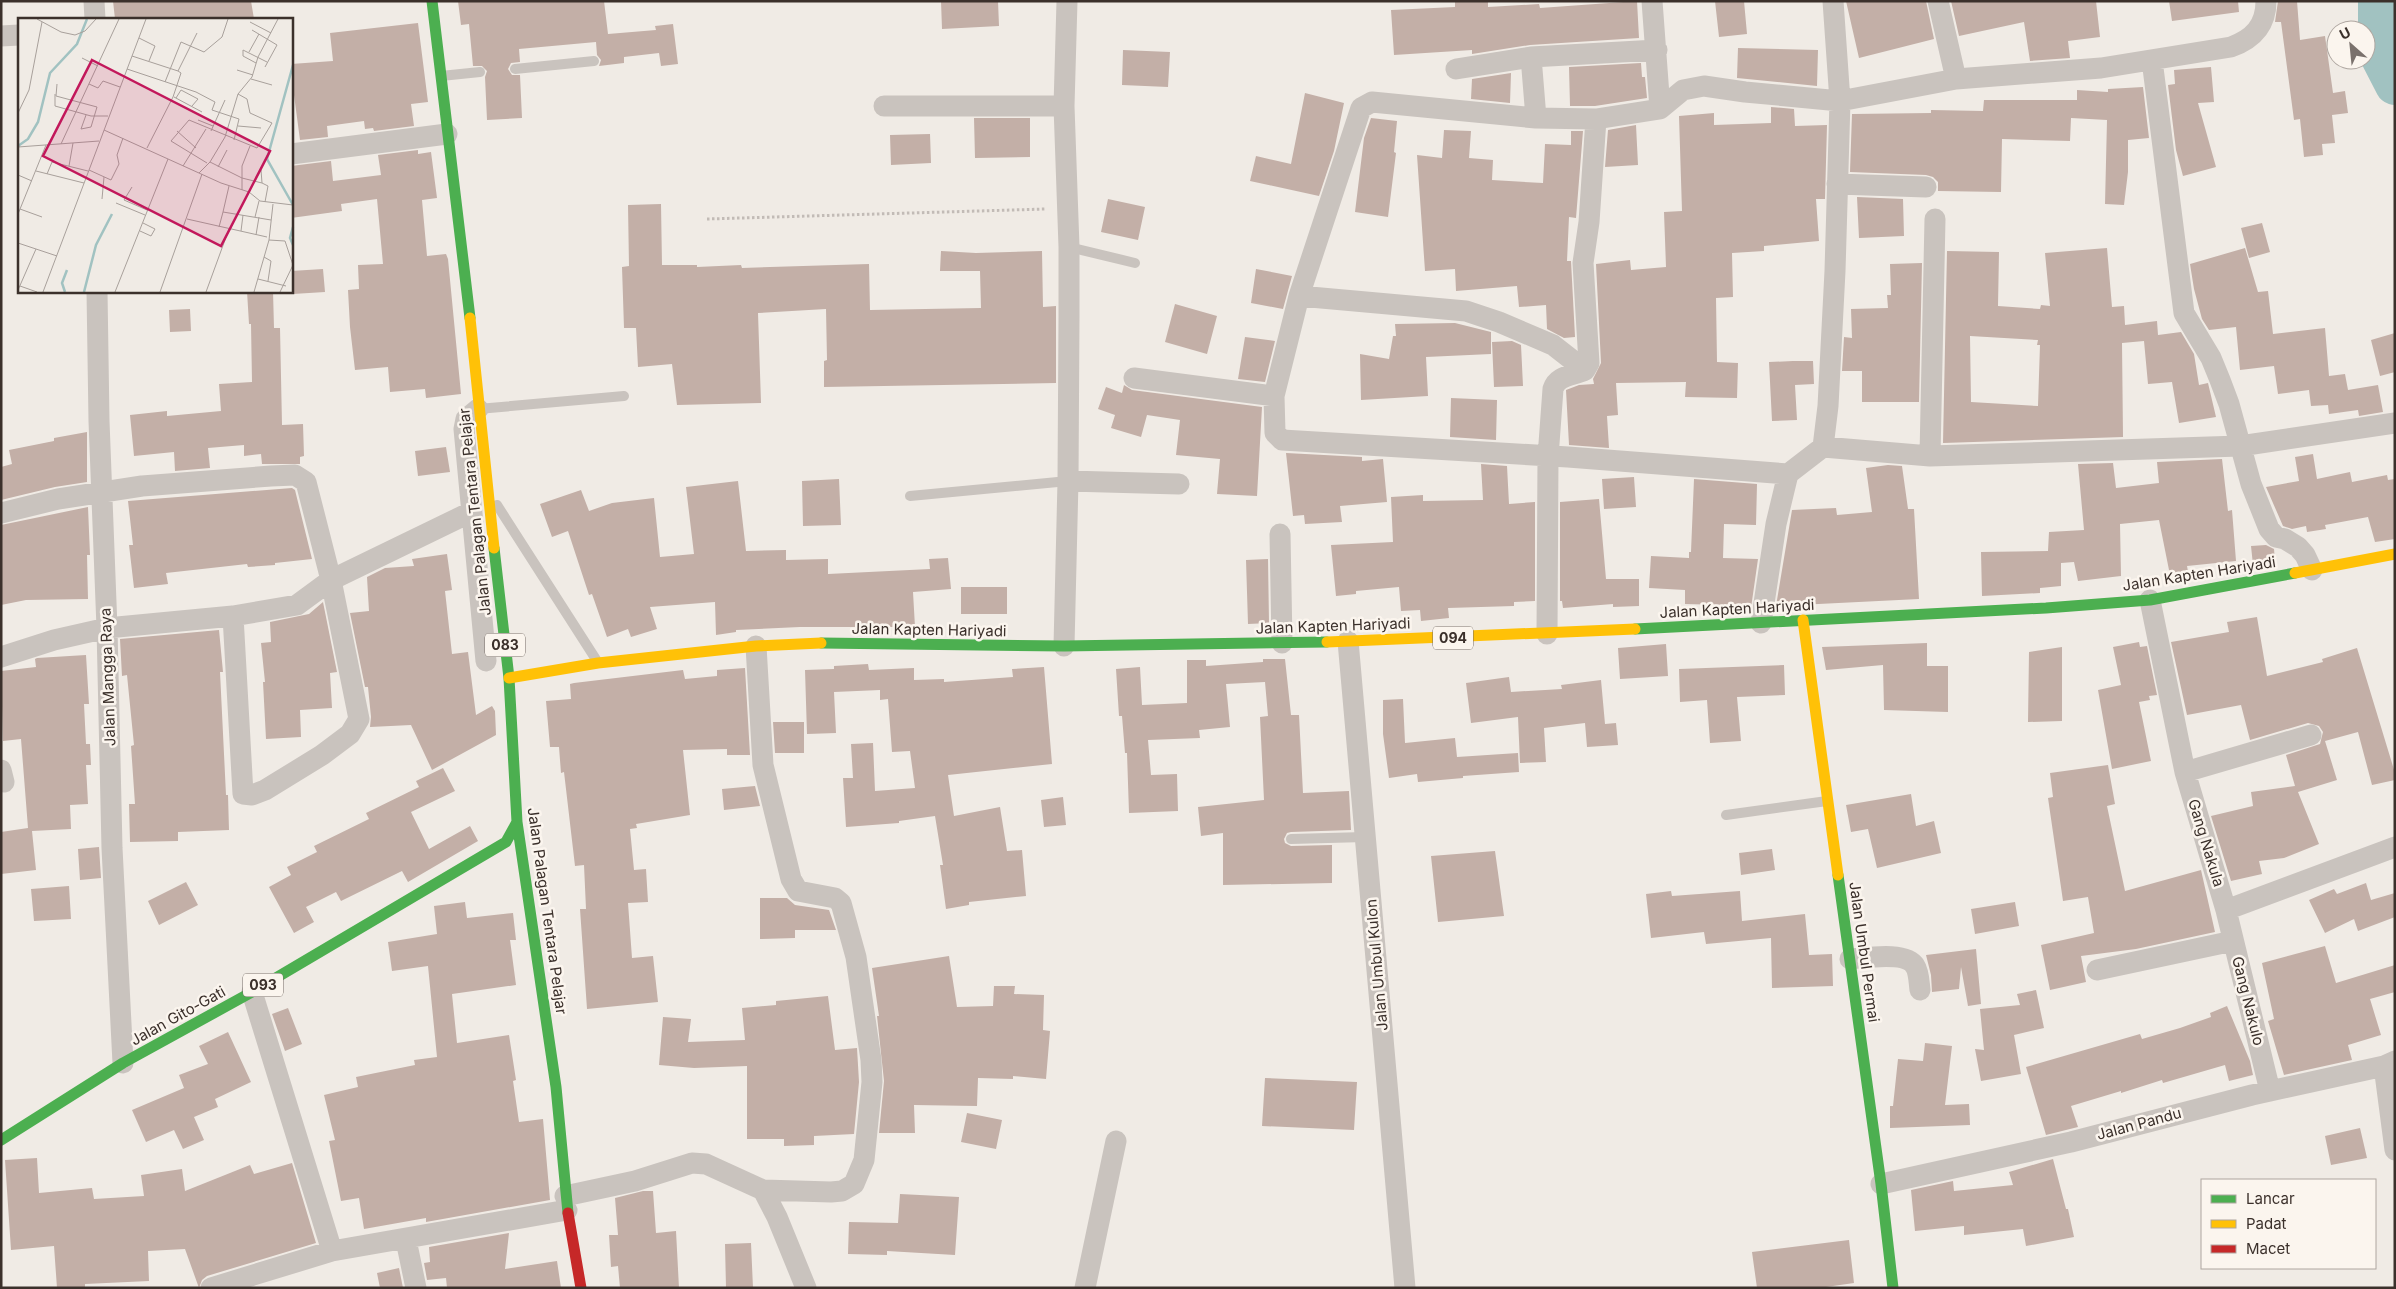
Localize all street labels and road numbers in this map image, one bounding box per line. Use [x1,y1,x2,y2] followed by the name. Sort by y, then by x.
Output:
[454,407,495,617] street label: Jalan Palagan Tentara Pelajar
[2121,552,2277,595] street label: Jalan Kapten Hariyadi
[1659,595,1815,622] street label: Jalan Kapten Hariyadi
[96,607,119,747] street label: Jalan Mangga Raya
[1255,613,1411,638] street label: Jalan Kapten Hariyadi
[851,619,1007,640] street label: Jalan Kapten Hariyadi
[1433,626,1473,650] road number: 094
[485,634,525,656] road number: 083
[2184,797,2229,889] street label: Gang Nakula
[524,806,571,1016] street label: Jalan Palagan Tentara Pelajar
[1845,880,1884,1023] street label: Jalan Umbul Permai
[1361,898,1392,1032] street label: Jalan Umbul Kulon
[2228,954,2269,1048] street label: Gang Nakulo
[243,974,283,996] road number: 093
[127,982,229,1050] street label: Jalan Gito-Gati
[2094,1103,2183,1144] street label: Jalan Pandu

